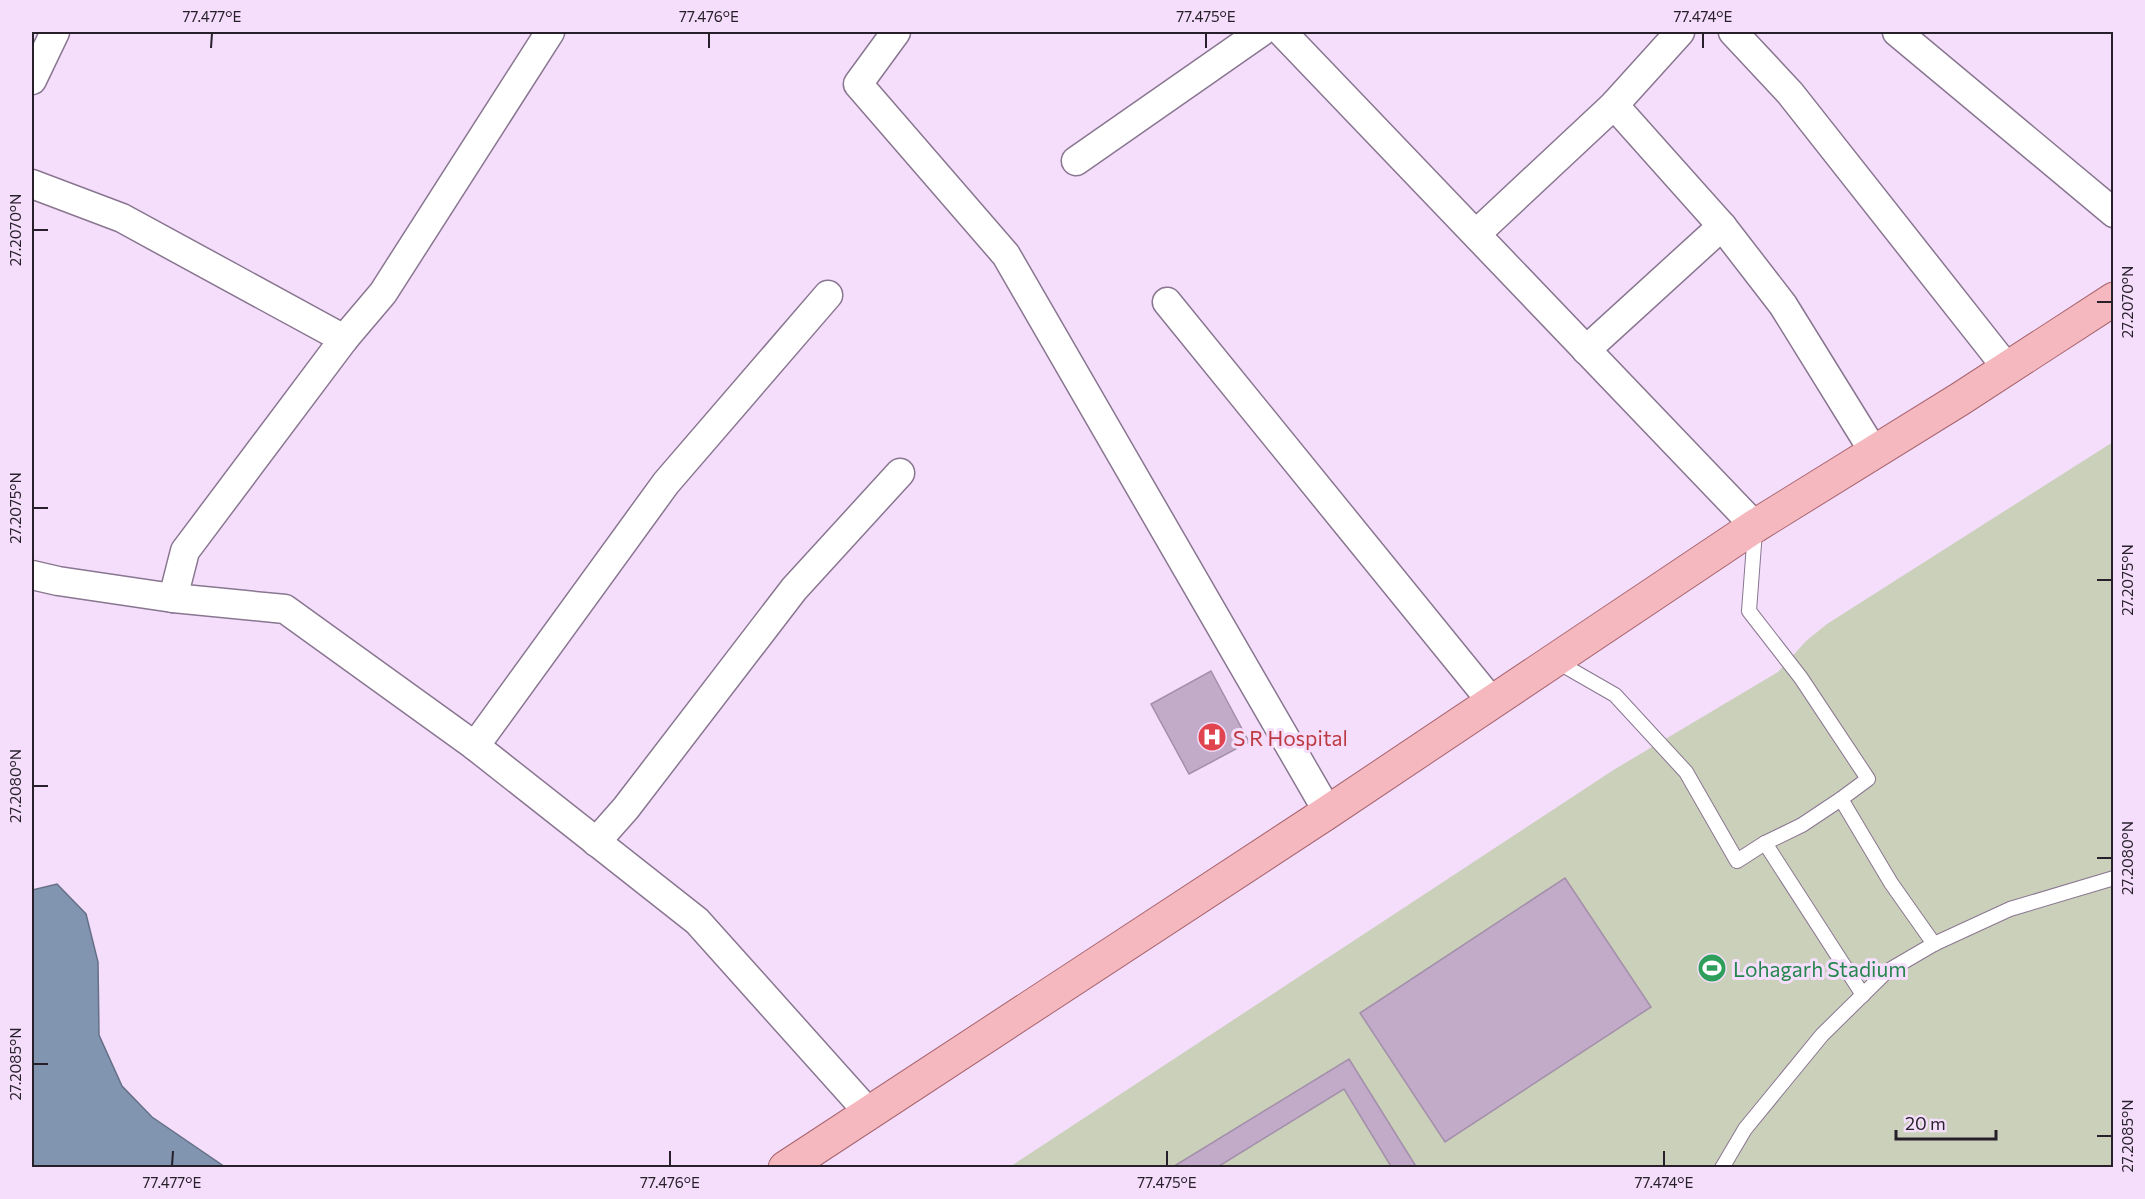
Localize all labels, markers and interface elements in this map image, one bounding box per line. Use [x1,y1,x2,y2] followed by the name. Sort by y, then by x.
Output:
[183,7,241,25] text: 77.477°E
[679,7,739,25] text: 77.476°E
[1176,7,1236,25] text: 77.475°E
[1674,7,1732,25] text: 77.474°E
[6,194,24,266] text: 27.2070°N
[2118,266,2136,338] text: 27.2070°N
[6,472,24,544] text: 27.2075°N
[2118,544,2136,616] text: 27.2075°N
[1196,721,1228,753] hospital icon: S R Hospital
[1233,725,1348,750] place label: S R Hospital
[6,749,24,823] text: 27.2080°N
[2118,821,2136,895] text: 27.2080°N
[1696,952,1728,984] sports icon: Lohagarh Stadium
[1733,956,1907,981] place label: Lohagarh Stadium
[6,1028,24,1100] text: 27.2085°N
[2118,1100,2136,1172] text: 27.2085°N
[1896,1103,1996,1141] scale bar
[1905,1112,1946,1134] text: 20 m
[143,1173,201,1191] text: 77.477°E
[640,1173,700,1191] text: 77.476°E
[1137,1173,1197,1191] text: 77.475°E
[1635,1173,1693,1191] text: 77.474°E

